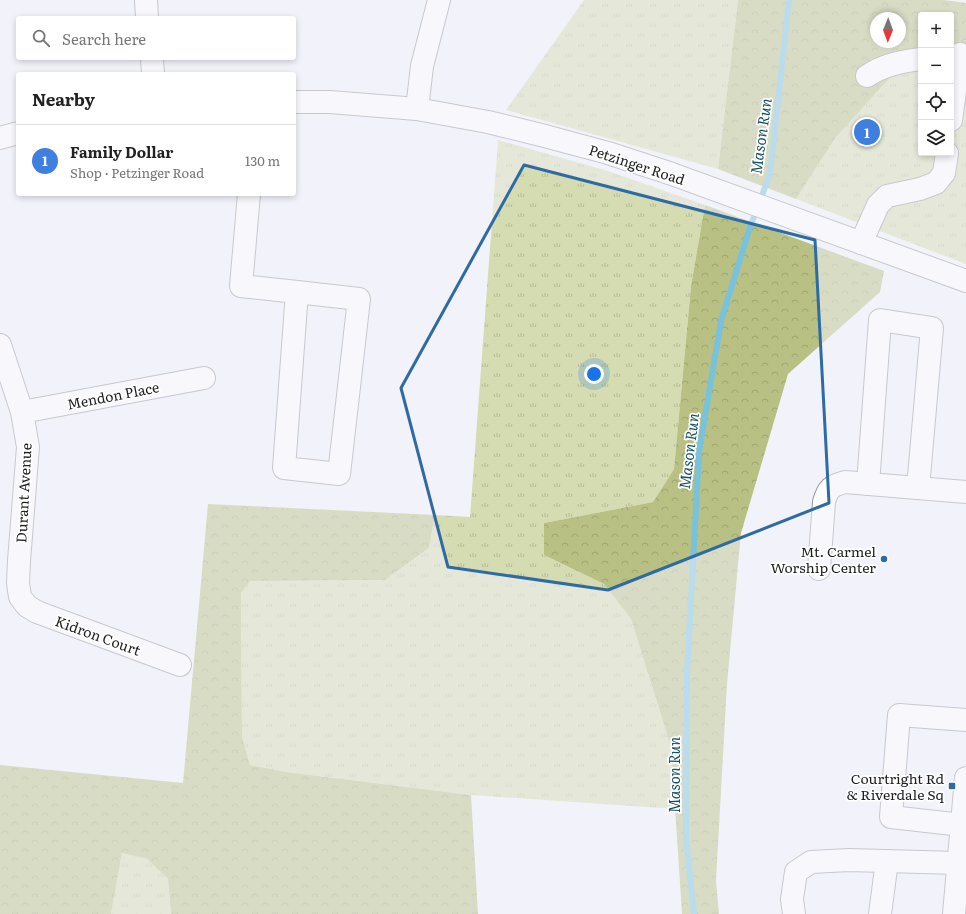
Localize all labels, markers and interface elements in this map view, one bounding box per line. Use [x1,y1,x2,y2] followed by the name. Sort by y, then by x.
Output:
[870,12,906,48] north arrow
[918,12,954,156] map controls
[918,12,954,48] button: +
[16,16,296,60] search box
[30,27,52,49] icon: search
[62,27,146,50] text: Search here
[918,48,954,84] button: −
[918,84,954,120] button: locate
[32,86,95,111] text: Nearby
[743,97,777,175] water label: Mason Run
[854,117,880,147] pin: 1
[918,120,954,156] button: layers
[586,139,688,189] street label: Petzinger Road
[70,140,173,163] text: Family Dollar
[42,151,48,170] text: 1
[245,151,280,170] text: 130 m
[70,163,204,182] text: Shop · Petzinger Road
[584,364,604,384] your location
[65,376,161,414] street label: Mendon Place
[672,412,704,490] water label: Mason Run
[10,443,36,543] street label: Durant Avenue
[770,541,876,577] place label: Mt. Carmel Worship Center
[879,554,889,564] marker: Mt. Carmel Worship Center
[53,610,144,660] street label: Kidron Court
[662,737,685,813] water label: Mason Run
[846,768,945,804] place label: Courtright Rd & Riverdale Sq
[947,781,957,791] marker: Courtright Rd & Riverdale Sq

